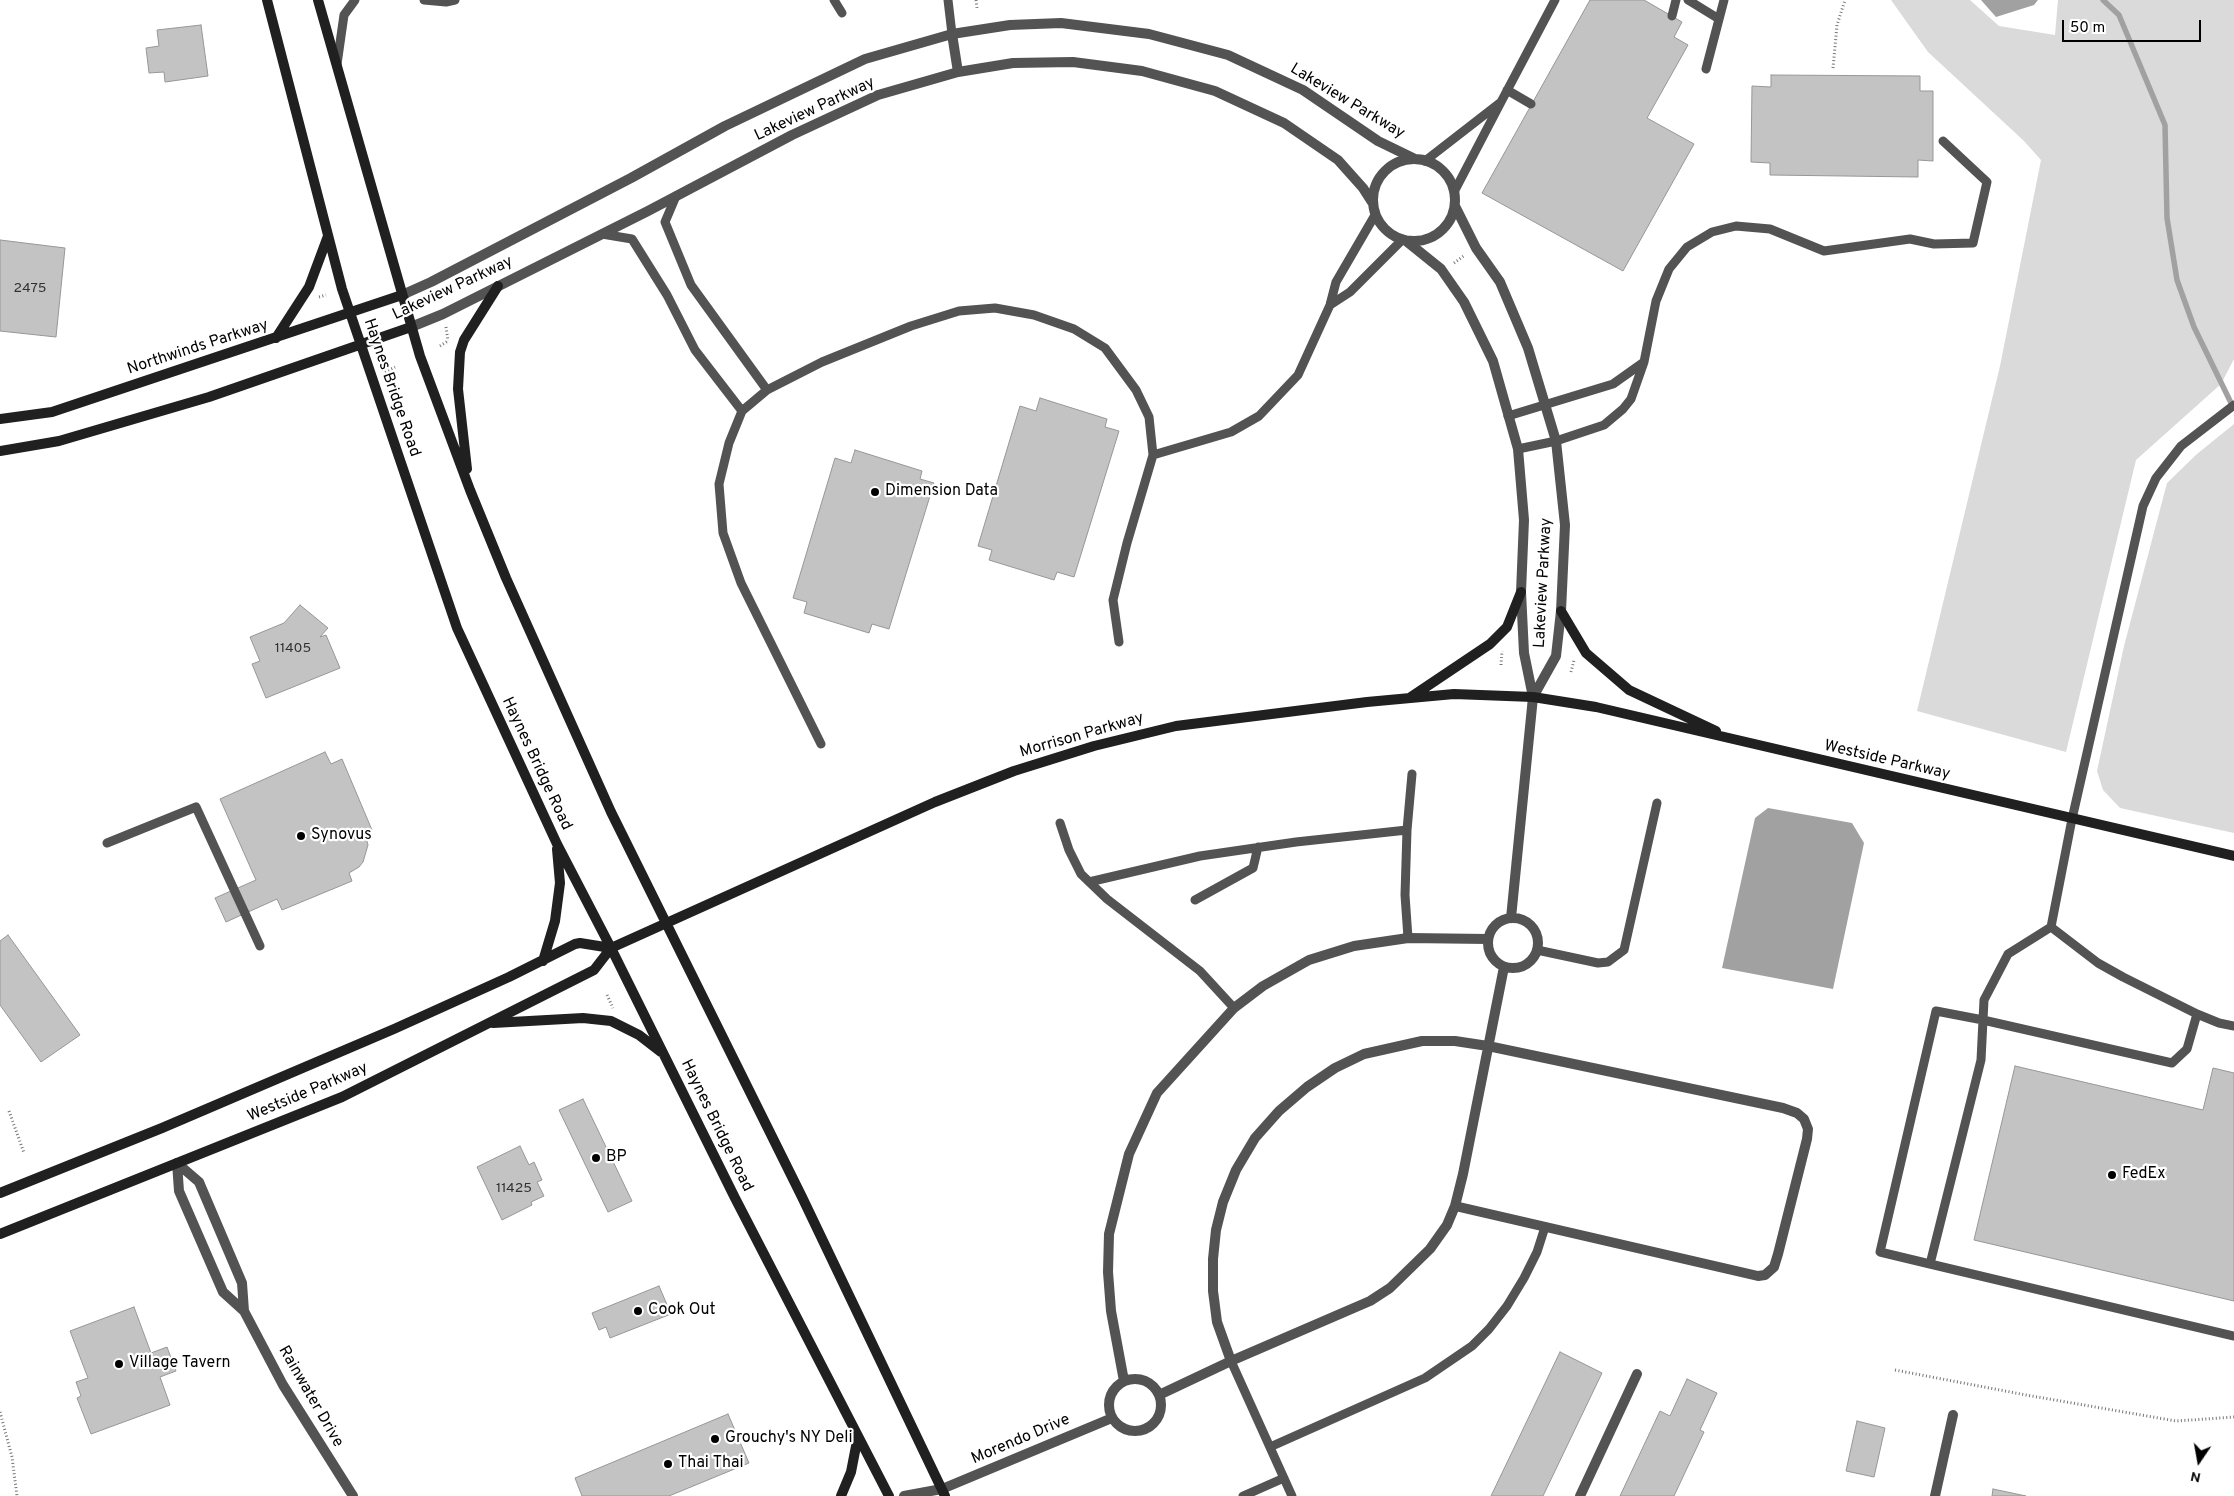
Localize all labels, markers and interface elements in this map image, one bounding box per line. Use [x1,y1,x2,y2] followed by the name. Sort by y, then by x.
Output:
[2064,10,2203,42] scale bar
[2070,19,2105,38] text: 50 m
[1286,60,1408,144] street label: Lakeview Parkway
[752,74,878,146] street label: Lakeview Parkway
[390,253,516,325] street label: Lakeview Parkway
[14,281,46,297] house number: 2475
[125,316,271,380] street label: Northwinds Parkway
[358,316,424,460] street label: Haynes Bridge Road
[885,482,998,502] place label: Dimension Data
[869,486,881,498] marker: Dimension Data
[1531,517,1557,649] street label: Lakeview Parkway
[275,641,311,657] house number: 11405
[497,694,575,834] street label: Haynes Bridge Road
[1018,709,1146,763] street label: Morrison Parkway
[1822,737,1952,785] street label: Westside Parkway
[311,826,372,846] place label: Synovus
[295,830,307,842] marker: Synovus
[676,1057,756,1195] street label: Haynes Bridge Road
[245,1059,371,1127] street label: Westside Parkway
[606,1148,627,1168] place label: BP
[590,1152,602,1164] marker: BP
[2122,1165,2165,1185] place label: FedEx
[2106,1169,2118,1181] marker: FedEx
[496,1181,532,1197] house number: 11425
[648,1301,716,1321] place label: Cook Out
[632,1305,644,1317] marker: Cook Out
[273,1343,347,1451] street label: Rainwater Drive
[129,1354,231,1374] place label: Village Tavern
[113,1358,125,1370] marker: Village Tavern
[969,1411,1073,1469] street label: Morendo Drive
[725,1429,852,1449] place label: Grouchy's NY Deli
[709,1433,721,1445] marker: Grouchy's NY Deli
[2174,1436,2224,1486] north arrow
[678,1454,744,1474] place label: Thai Thai
[662,1458,674,1470] marker: Thai Thai
[2189,1467,2202,1486] text: N

